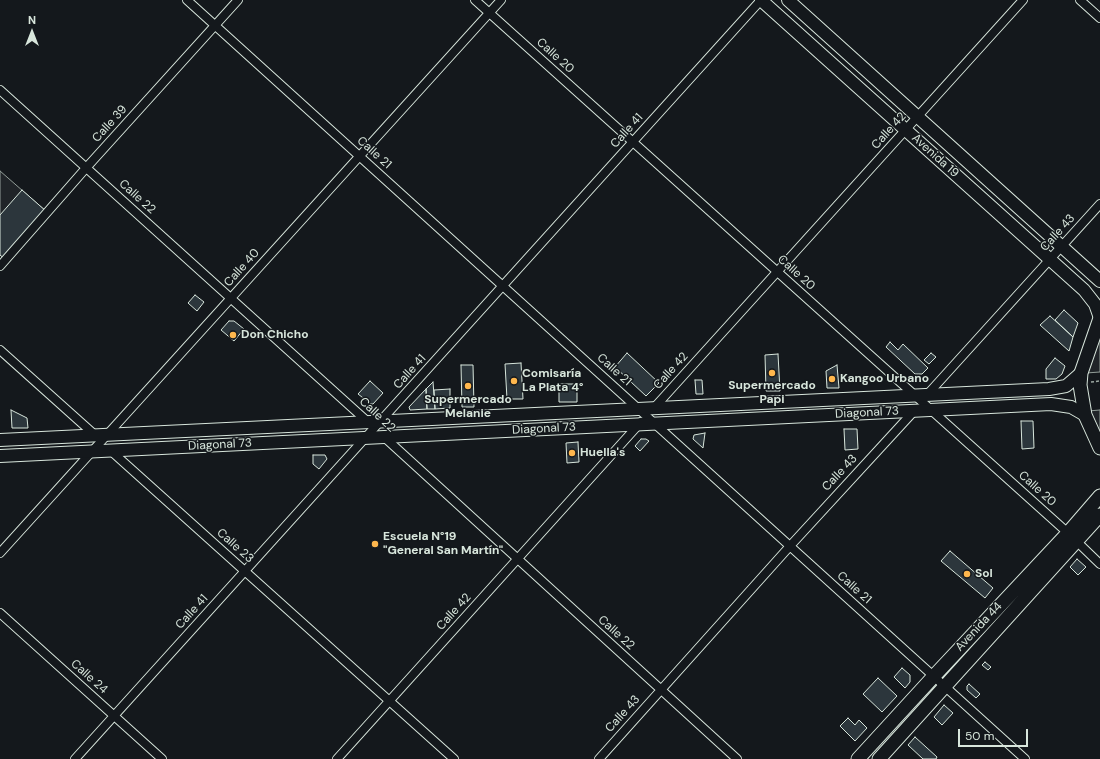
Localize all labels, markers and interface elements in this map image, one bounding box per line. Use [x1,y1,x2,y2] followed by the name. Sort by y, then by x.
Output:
[12,12,52,52] north arrow
[28,13,36,27] text: N
[533,35,577,77] street label: Calle 20
[90,103,130,145] street label: Calle 39
[869,110,909,152] street label: Calle 42
[608,111,646,151] street label: Calle 41
[908,131,962,181] street label: Avenida 19
[354,134,394,172] street label: Calle 21
[116,177,158,217] street label: Calle 22
[1038,212,1078,254] street label: Calle 43
[221,246,263,290] street label: Calle 40
[774,252,818,294] street label: Calle 20
[241,328,309,342] place label: Don Chicho
[228,330,238,340] marker: Don Chicho
[651,350,691,392] street label: Calle 42
[594,351,634,389] street label: Calle 21
[391,352,429,392] street label: Calle 41
[522,367,583,395] place label: Comisaría La Plata 4°
[767,368,777,378] marker: Supermercado Papi
[840,372,929,386] place label: Kangoo Urbano
[827,374,837,384] marker: Kangoo Urbano
[509,376,519,386] marker: Comisaría La Plata 4°
[728,379,816,407] place label: Supermercado Papi
[463,381,473,391] marker: Supermercado Melanie
[424,393,512,421] place label: Supermercado Melanie
[356,395,398,435] street label: Calle 22
[835,404,899,422] street label: Diagonal 73
[512,420,576,438] street label: Diagonal 73
[188,436,252,454] street label: Diagonal 73
[580,446,625,460] place label: Huella's
[567,448,577,458] marker: Huella's
[819,452,861,494] street label: Calle 43
[1015,468,1059,510] street label: Calle 20
[214,526,256,566] street label: Calle 23
[383,530,503,558] place label: Escuela N°19 "General San Martín"
[370,539,380,549] marker: Escuela N°19 "General San Martín"
[975,567,993,581] place label: Sol
[834,569,874,607] street label: Calle 21
[962,569,972,579] marker: Sol
[434,591,474,633] street label: Calle 42
[173,592,211,632] street label: Calle 41
[953,599,1005,655] street label: Avenida 44
[595,613,637,653] street label: Calle 22
[68,657,110,697] street label: Calle 24
[603,693,643,735] street label: Calle 43
[960,721,1030,747] scale bar
[965,728,994,744] text: 50 m

